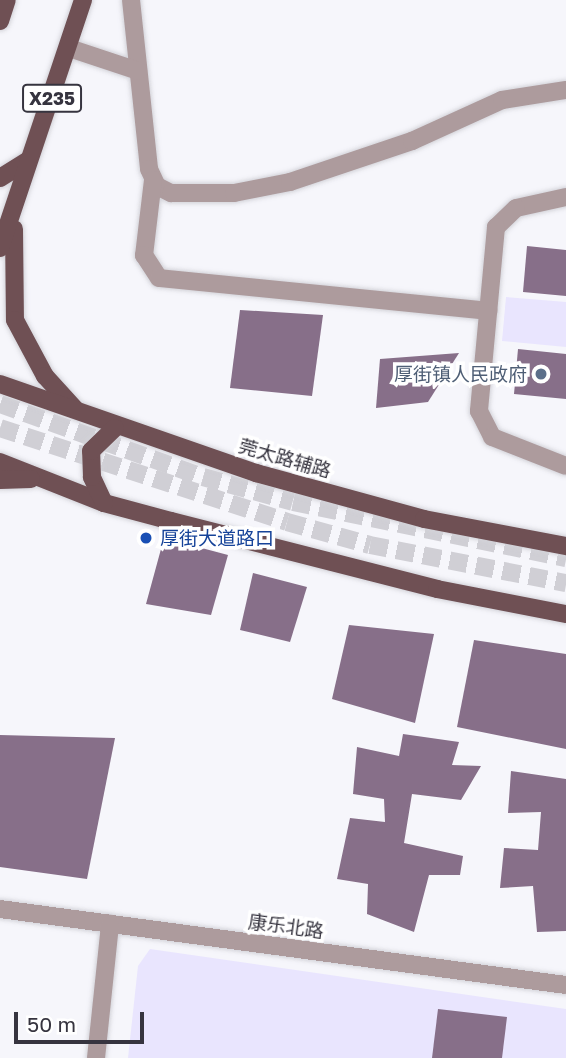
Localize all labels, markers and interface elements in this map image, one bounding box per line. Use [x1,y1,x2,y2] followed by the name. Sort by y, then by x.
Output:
[20,84,84,113] road number: X235
[394,363,527,385] place label: 厚街镇人民政府
[533,366,549,382] marker: 厚街镇人民政府
[236,434,334,482] street label: 莞太路辅路
[160,527,274,549] place label: 厚街大道路口
[138,530,154,546] marker: 厚街大道路口
[247,909,325,943] street label: 康乐北路
[18,998,147,1042] scale bar
[27,1011,76,1037] text: 50 m

